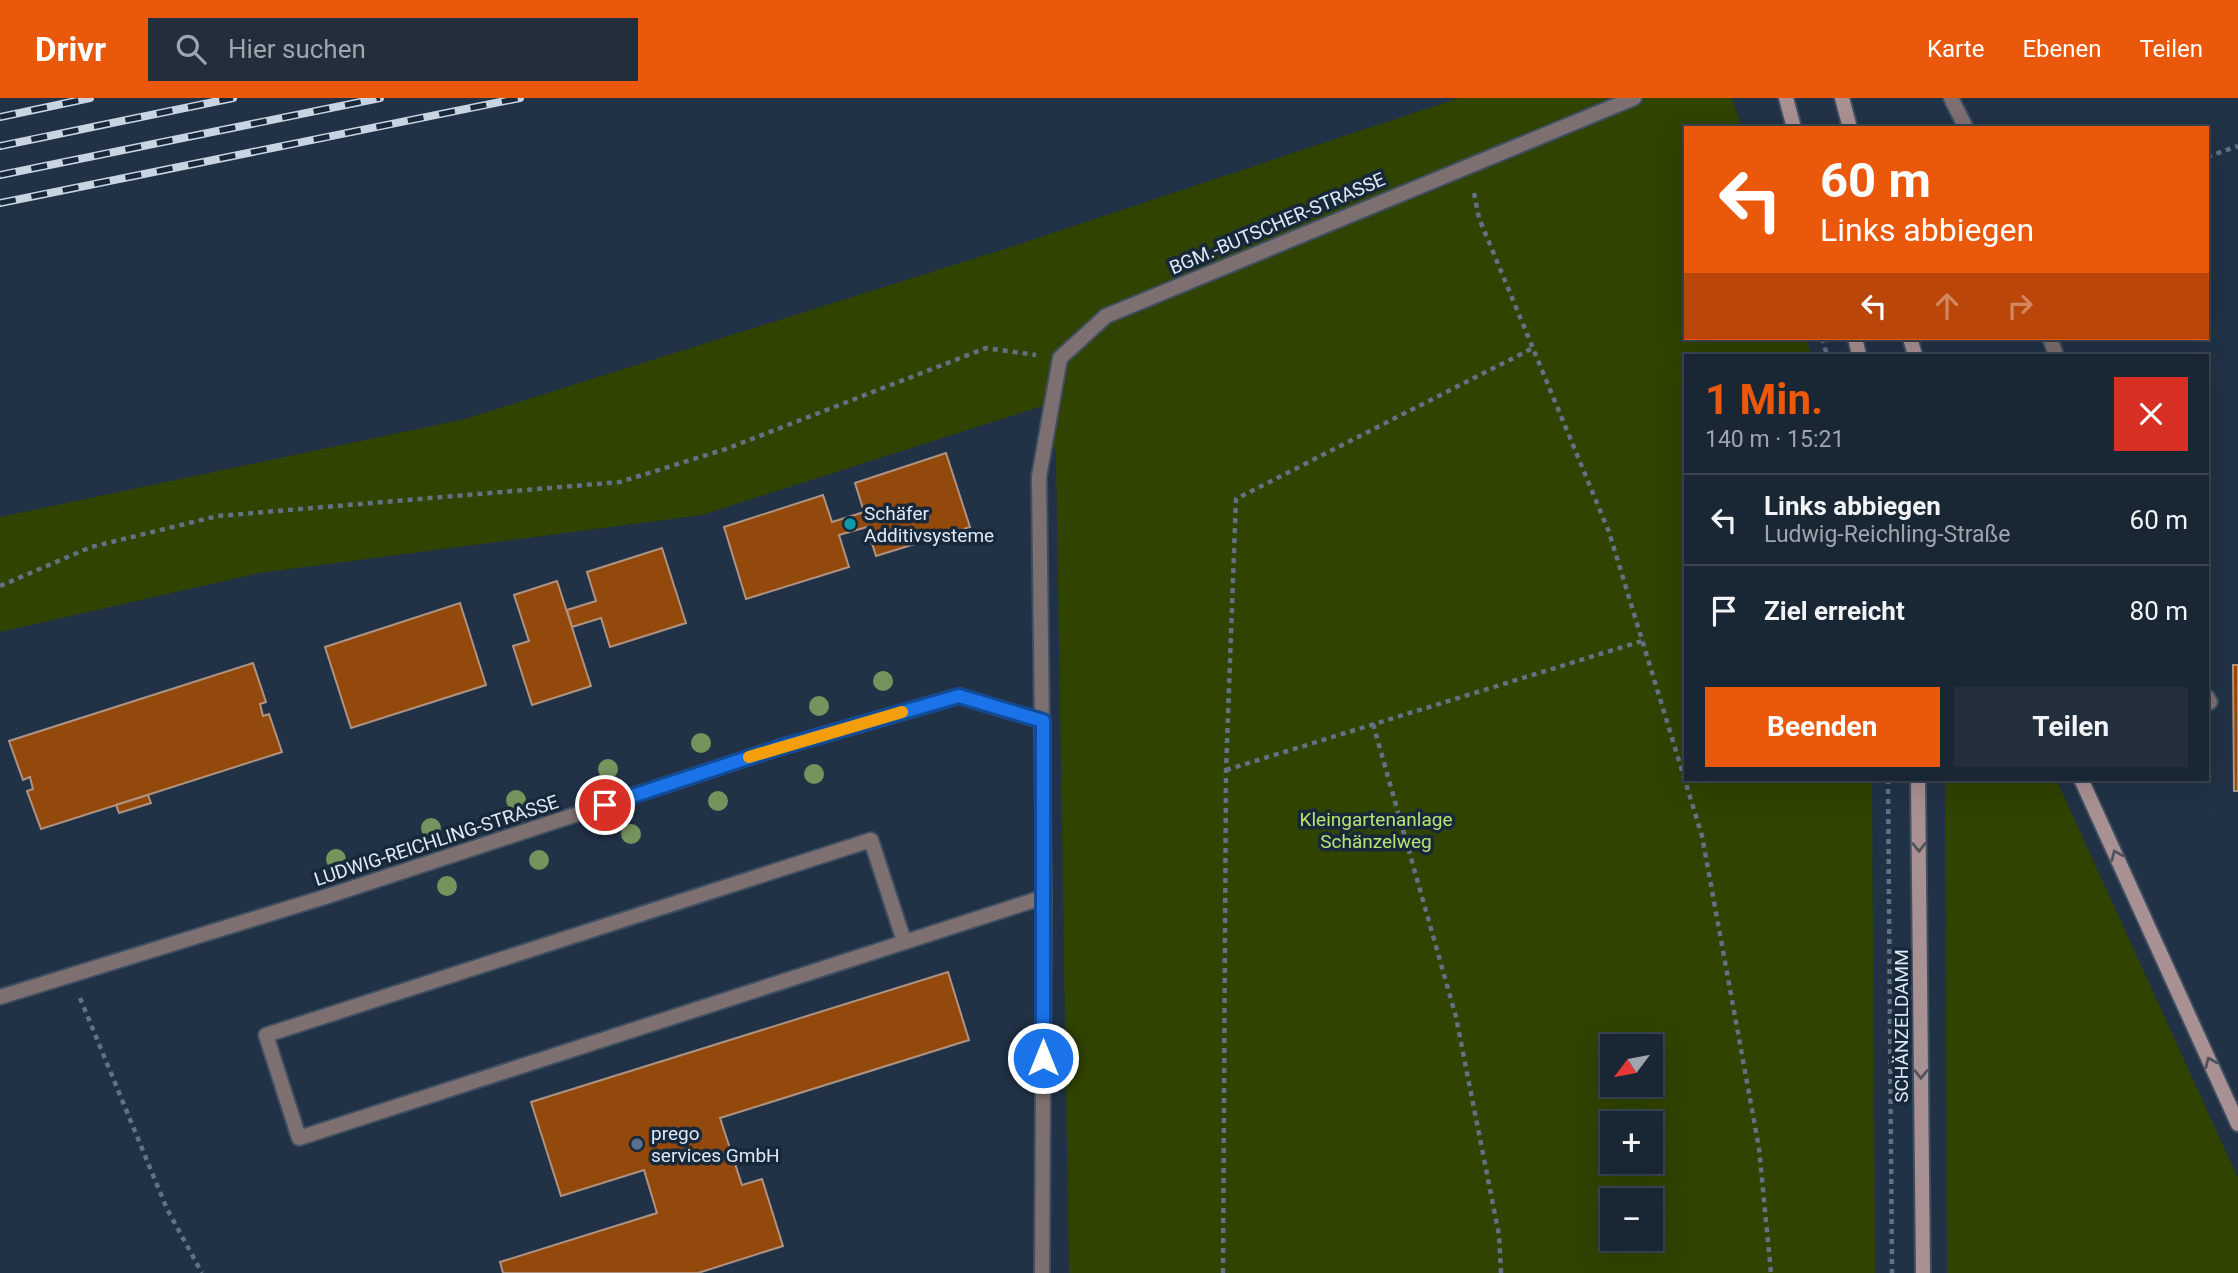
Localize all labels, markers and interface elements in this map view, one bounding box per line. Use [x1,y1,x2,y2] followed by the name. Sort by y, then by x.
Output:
[148,18,638,81] search box
[35,30,106,69] text: Drivr
[172,30,210,68] icon: search
[228,34,366,64] text: Hier suchen
[1927,35,1984,63] text: Karte
[2022,35,2101,63] text: Ebenen
[2139,35,2203,63] text: Teilen
[1820,152,1931,209] text: 60 m
[1705,154,1796,245] icon: left
[1166,167,1389,279] street label: BGM.-BUTSCHER-STRASSE
[1820,211,2034,249] text: Links abbiegen
[1855,287,1893,325] icon: left
[1928,287,1966,325] icon: ahead
[2001,287,2039,325] icon: right
[1705,375,1823,424] text: 1 Min.
[2114,377,2188,451] button: close
[1705,426,1844,453] text: 140 m · 15:21
[1764,491,1941,521] text: Links abbiegen
[1705,501,1743,539] icon: left
[864,502,994,547] place label: Schäfer Additivsysteme
[2130,505,2188,535] text: 60 m
[842,516,858,532] marker: Schäfer Additivsysteme
[1764,521,2010,548] text: Ludwig-Reichling-Straße
[1705,592,1743,630] icon: arrive
[1764,596,1905,626] text: Ziel erreicht
[2130,596,2188,626] text: 80 m
[1705,687,1940,767] button: Beenden
[1954,687,2188,767] button: Teilen
[575,775,635,835] pin
[586,786,624,824] icon: arrive
[311,790,561,891] street label: LUDWIG-REICHLING-STRASSE
[1300,808,1452,853] park label: Kleingartenanlage Schänzelweg
[1911,842,1927,853] one-way arrow
[2110,850,2124,862] one-way arrow
[1890,949,1913,1103] street label: SCHÄNZELDAMM
[1006,1021,1080,1095] position arrow
[1600,1034,1662,1097] north arrow
[1600,1034,1663,1251] map controls
[2204,1057,2218,1069] one-way arrow
[1913,1070,1929,1080] one-way arrow
[1600,1111,1663,1174] button: +
[651,1122,780,1167] place label: prego services GmbH
[629,1136,645,1152] marker: prego services GmbH
[1600,1188,1663,1251] button: −

